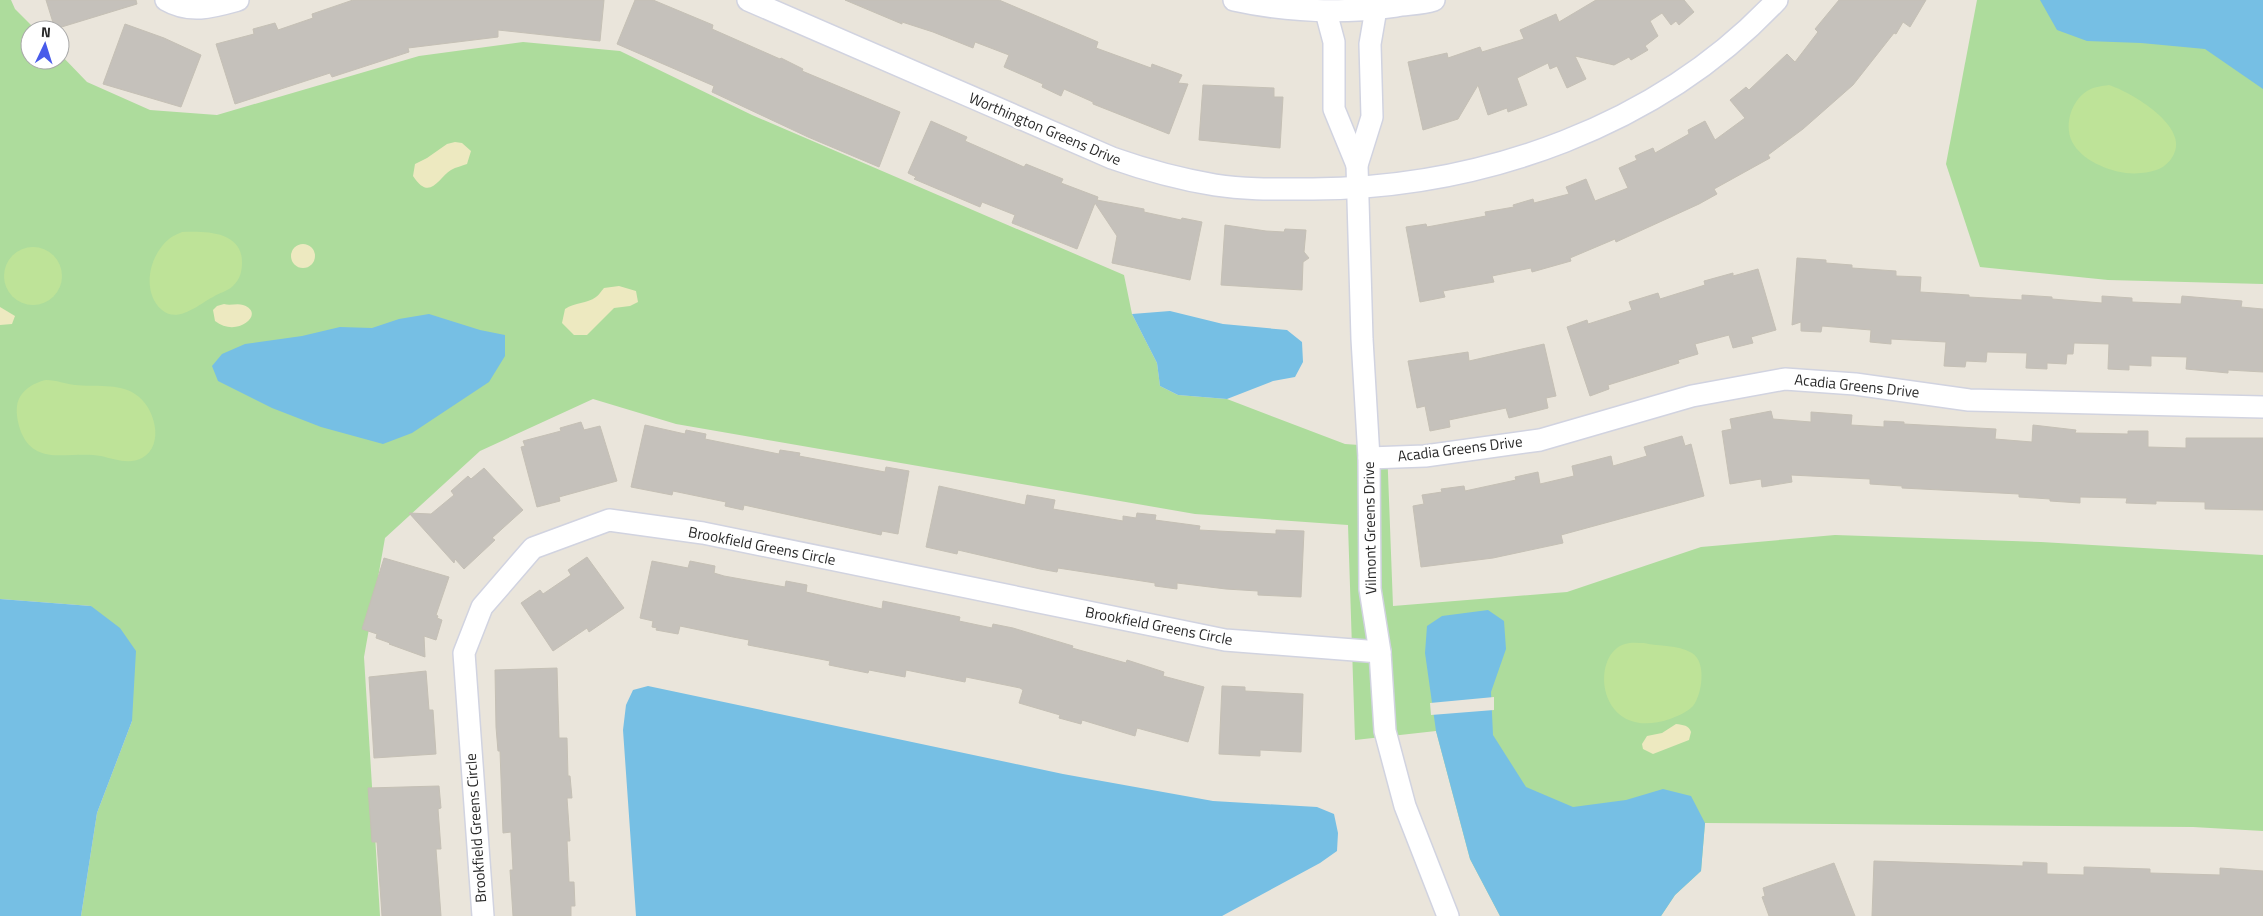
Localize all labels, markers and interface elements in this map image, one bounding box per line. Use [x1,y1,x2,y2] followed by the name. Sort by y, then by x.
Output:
[20,20,70,70] north arrow
[40,21,52,42] text: N
[965,86,1125,171] street label: Worthington Greens Drive
[1793,368,1921,403] street label: Acadia Greens Drive
[1396,429,1524,468] street label: Acadia Greens Drive
[1357,461,1382,595] street label: Vilmont Greens Drive
[686,520,838,571] street label: Brookfield Greens Circle
[1083,600,1235,651] street label: Brookfield Greens Circle
[459,753,492,903] street label: Brookfield Greens Circle

